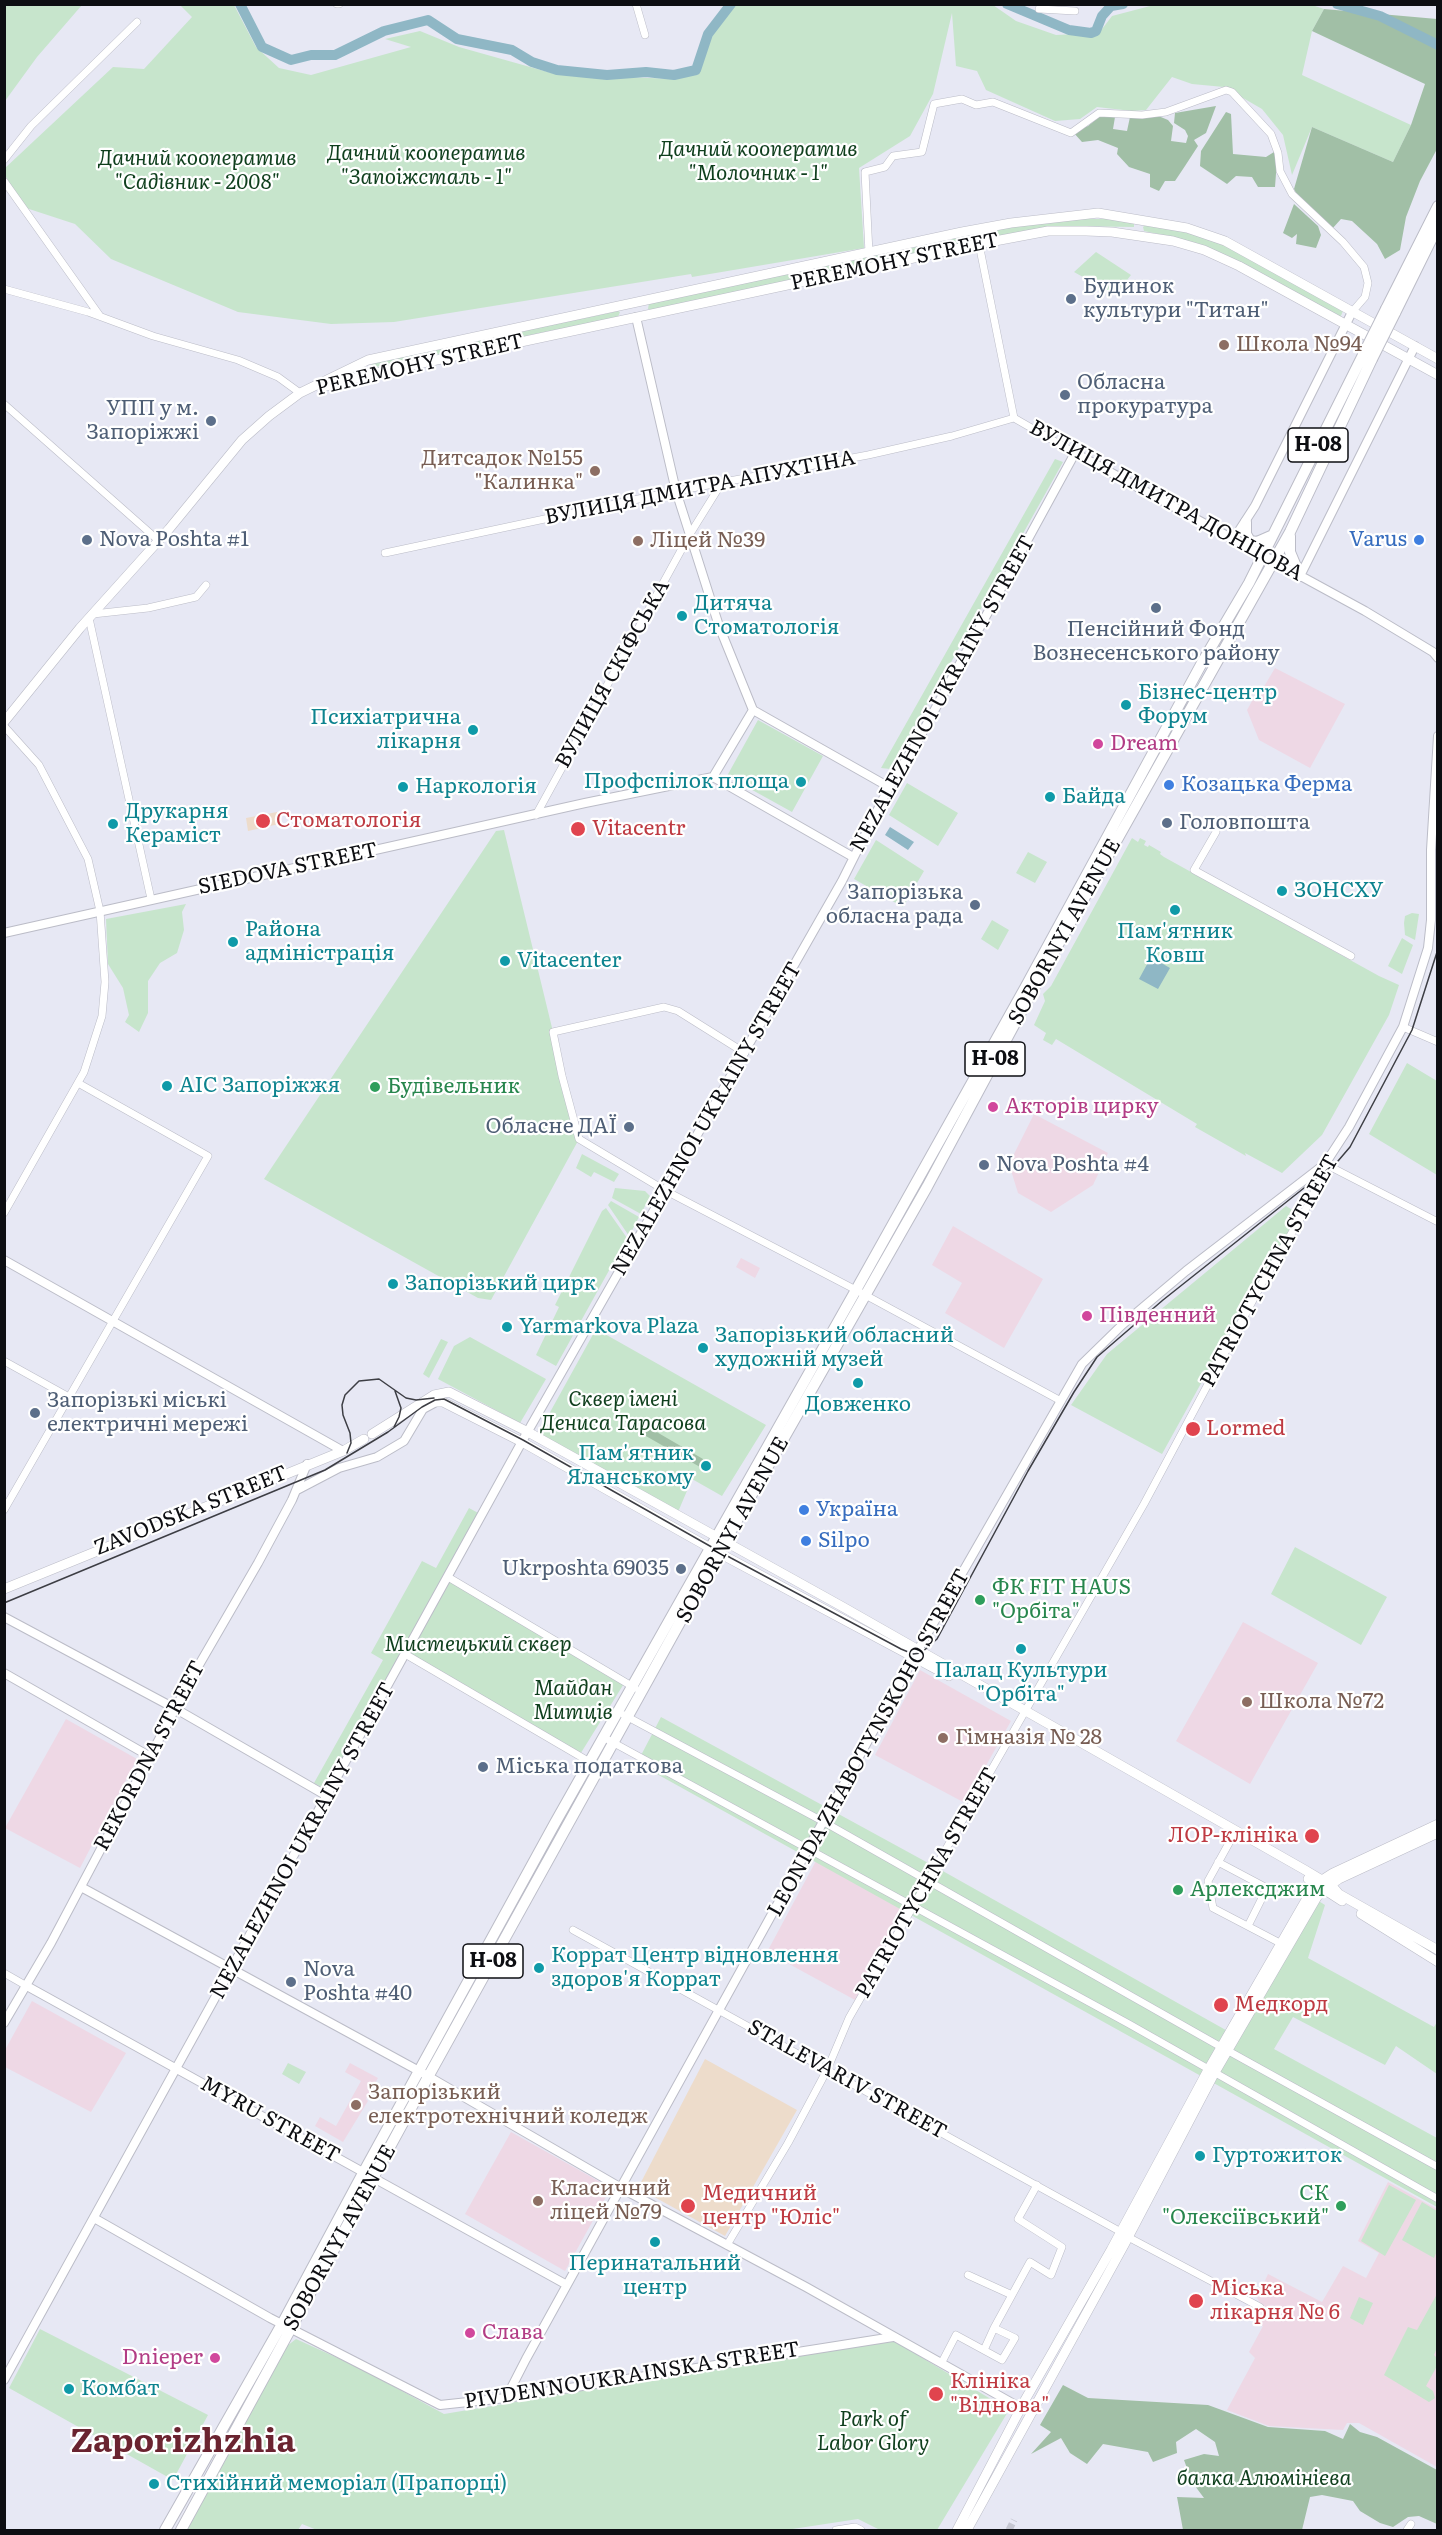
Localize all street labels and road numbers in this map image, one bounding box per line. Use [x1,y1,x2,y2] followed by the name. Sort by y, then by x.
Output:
[788,228,1002,296] street label: PEREMOHY STREET
[314,329,526,401] street label: PEREMOHY STREET
[1025,415,1307,587] street label: ВУЛИЦЯ ДМИТРА ДОНЦОВА
[1288,428,1348,462] road number: Н-08
[543,446,857,530] street label: ВУЛИЦЯ ДМИТРА АПУХТІНА
[845,531,1041,857] street label: NEZALEZHNOI UKRAINY STREET
[551,575,675,773] street label: ВУЛИЦЯ СКІФСЬКА
[1003,835,1127,1029] street label: SOBORNYI AVENUE
[196,838,380,900] street label: SIEDOVA STREET
[607,958,807,1280] street label: NEZALEZHNOI UKRAINY STREET
[965,1042,1025,1076] road number: Н-08
[1196,1150,1344,1392] street label: PATRIOTYCHNA STREET
[671,1433,795,1627] street label: SOBORNYI AVENUE
[91,1461,291,1561] street label: ZAVODSKA STREET
[763,1565,975,1921] street label: LEONIDA ZHABOTYNSKOHO STREET
[89,1657,211,1855] street label: REKORDNA STREET
[205,1678,401,2004] street label: NEZALEZHNOI UKRAINY STREET
[851,1763,1003,2003] street label: PATRIOTYCHNA STREET
[463,1944,523,1978] road number: Н-08
[743,2015,951,2145] street label: STALEVARIV STREET
[196,2071,344,2169] street label: MYRU STREET
[278,2141,402,2335] street label: SOBORNYI AVENUE
[463,2337,801,2415] street label: PIVDENNOUKRAINSKA STREET

